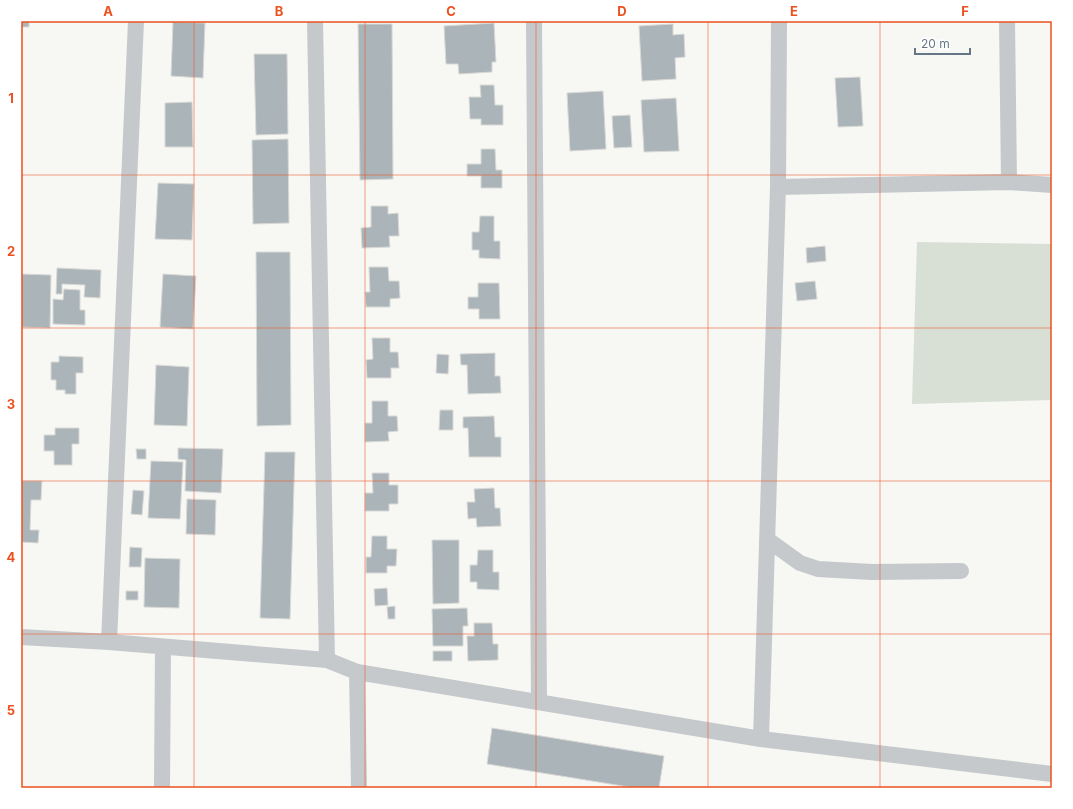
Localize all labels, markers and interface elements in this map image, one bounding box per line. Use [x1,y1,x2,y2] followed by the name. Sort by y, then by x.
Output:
[103,3,113,19] text: A
[275,3,284,19] text: B
[446,3,456,19] text: C
[617,3,627,19] text: D
[790,3,798,19] text: E
[961,3,969,19] text: F
[915,30,970,56] scale bar
[921,36,950,51] text: 20 m
[8,90,14,106] text: 1
[7,243,15,259] text: 2
[7,396,15,412] text: 3
[7,549,16,565] text: 4
[7,702,15,718] text: 5

